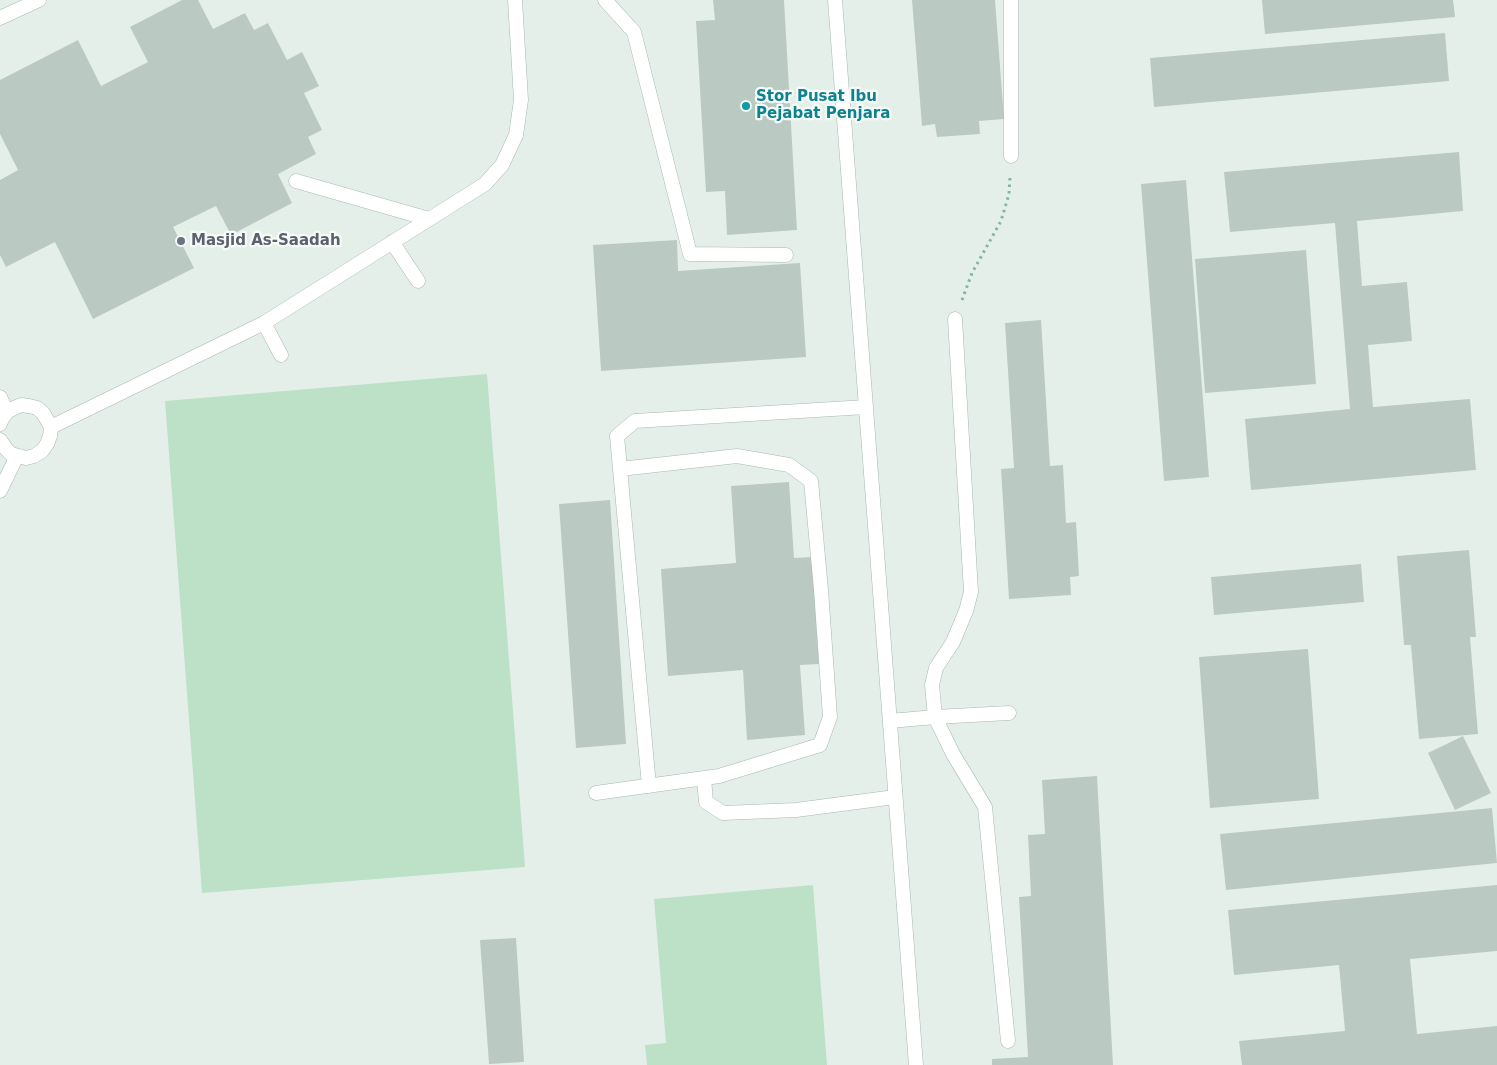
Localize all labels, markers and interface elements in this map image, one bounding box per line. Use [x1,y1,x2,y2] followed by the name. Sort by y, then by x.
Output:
[756,88,890,123] place label: Stor Pusat Ibu Pejabat Penjara
[740,100,752,112] marker: Stor Pusat Ibu Pejabat Penjara
[191,232,341,250] place label: Masjid As-Saadah
[175,235,187,247] marker: Masjid As-Saadah

